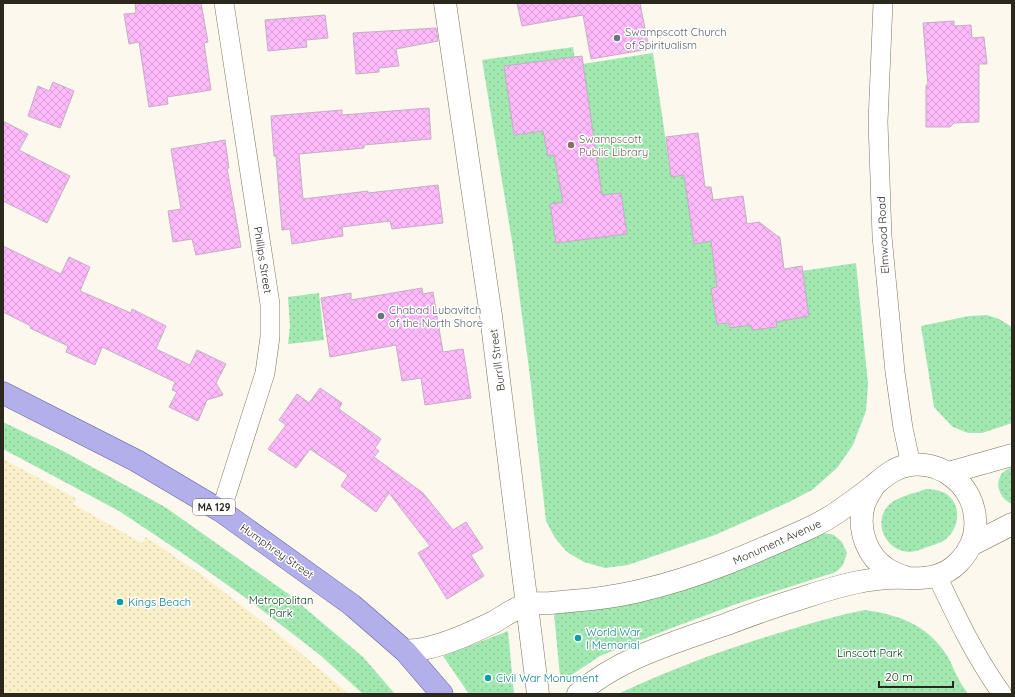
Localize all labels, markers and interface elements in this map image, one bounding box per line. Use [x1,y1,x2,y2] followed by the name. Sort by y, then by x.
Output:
[625,25,726,52] place label: Swampscott Church of Spiritualism
[612,33,622,43] marker: Swampscott Church of Spiritualism
[579,132,648,159] place label: Swampscott Public Library
[566,140,576,150] marker: Swampscott Public Library
[874,196,892,274] street label: Elmwood Road
[251,226,275,295] street label: Phillips Street
[389,303,483,330] place label: Chabad Lubavitch of the North Shore
[376,311,386,321] marker: Chabad Lubavitch of the North Shore
[486,328,508,392] street label: Burrill Street
[193,499,235,515] road number: MA 129
[731,516,823,568] street label: Monument Avenue
[238,520,317,582] street label: Humphrey Street
[249,593,313,620] park label: Metropolitan Park
[128,595,191,609] place label: Kings Beach
[115,597,125,607] marker: Kings Beach
[586,625,642,652] place label: World War I Memorial
[573,633,583,643] marker: World War I Memorial
[837,646,903,660] park label: Linscott Park
[879,663,953,689] scale bar
[885,669,913,684] text: 20 m
[496,671,599,685] place label: Civil War Monument
[483,673,493,683] marker: Civil War Monument

